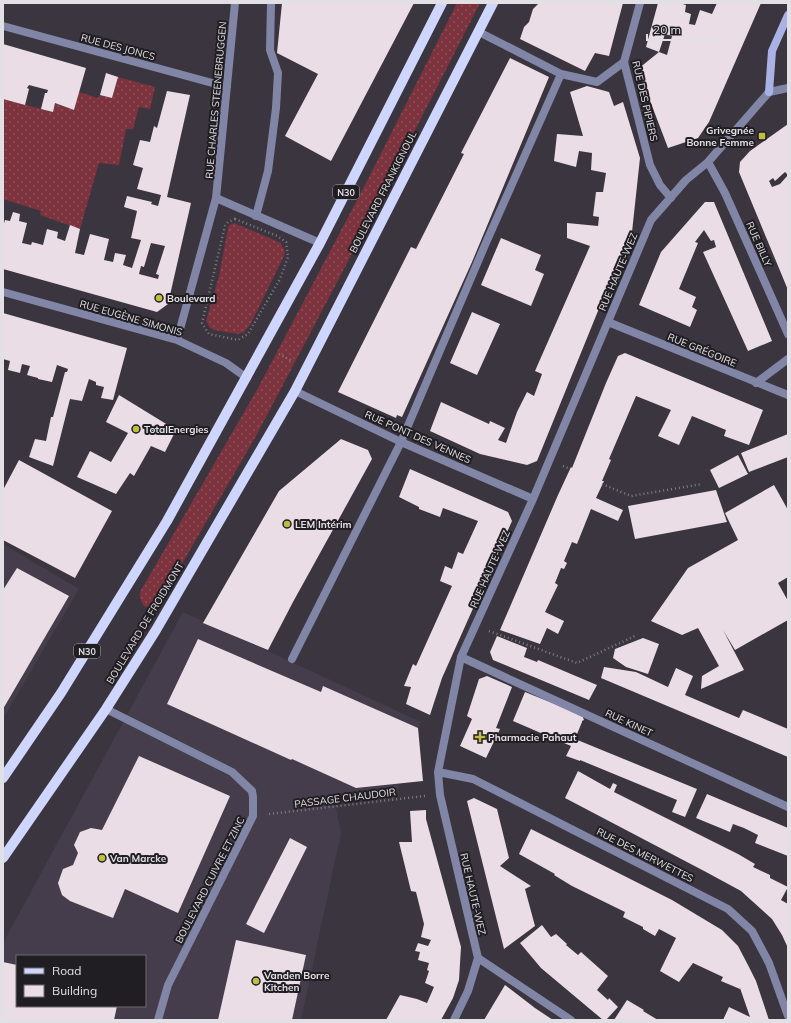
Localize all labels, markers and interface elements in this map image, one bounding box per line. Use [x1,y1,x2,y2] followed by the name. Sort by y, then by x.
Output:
[647,16,717,42] scale bar
[203,21,229,179] street label: RUE CHARLES STEENEBRUGGEN
[653,22,681,37] text: 20 m
[79,31,157,63] street label: RUE DES JONCS
[629,60,661,142] street label: RUE DES PIPIERS
[686,124,755,149] place label: Grivegnée Bonne Femme
[346,128,420,255] street label: BOULEVARD FRANKIGNOUL
[757,131,767,141] marker: Grivegnée Bonne Femme
[333,185,359,199] road number: N30
[743,219,775,269] street label: RUE BILLY
[596,231,640,313] street label: RUE HAUTE-WEZ
[167,292,215,305] place label: Boulevard
[154,293,164,303] marker: Boulevard
[78,297,184,339] street label: RUE EUGÈNE SIMONIS
[666,330,738,370] street label: RUE GRÉGOIRE
[363,408,473,466] street label: RUE PONT DES VENNES
[144,423,209,436] place label: TotalEnergies
[131,424,141,434] marker: TotalEnergies
[295,518,352,531] place label: LEM Intérim
[282,519,292,529] marker: LEM Intérim
[467,528,513,610] street label: RUE HAUTE-WEZ
[103,560,187,686] street label: BOULEVARD DE FROIDMONT
[74,644,100,658] road number: N30
[603,706,655,740] street label: RUE KINET
[488,731,577,744] place label: Pharmacie Pahaut
[475,732,485,742] marker: Pharmacie Pahaut
[293,785,397,811] street label: PASSAGE CHAUDOIR
[172,814,248,945] street label: BOULEVARD CUIVRE ET ZINC
[594,825,696,885] street label: RUE DES MERWETTES
[109,852,167,865] place label: Van Marcke
[457,852,489,936] street label: RUE HAUTE-WEZ
[97,853,107,863] marker: Van Marcke
[16,955,146,1007] legend
[52,963,81,978] text: Road
[263,969,330,994] place label: Vanden Borre Kitchen
[251,976,261,986] marker: Vanden Borre Kitchen
[52,983,97,998] text: Building

